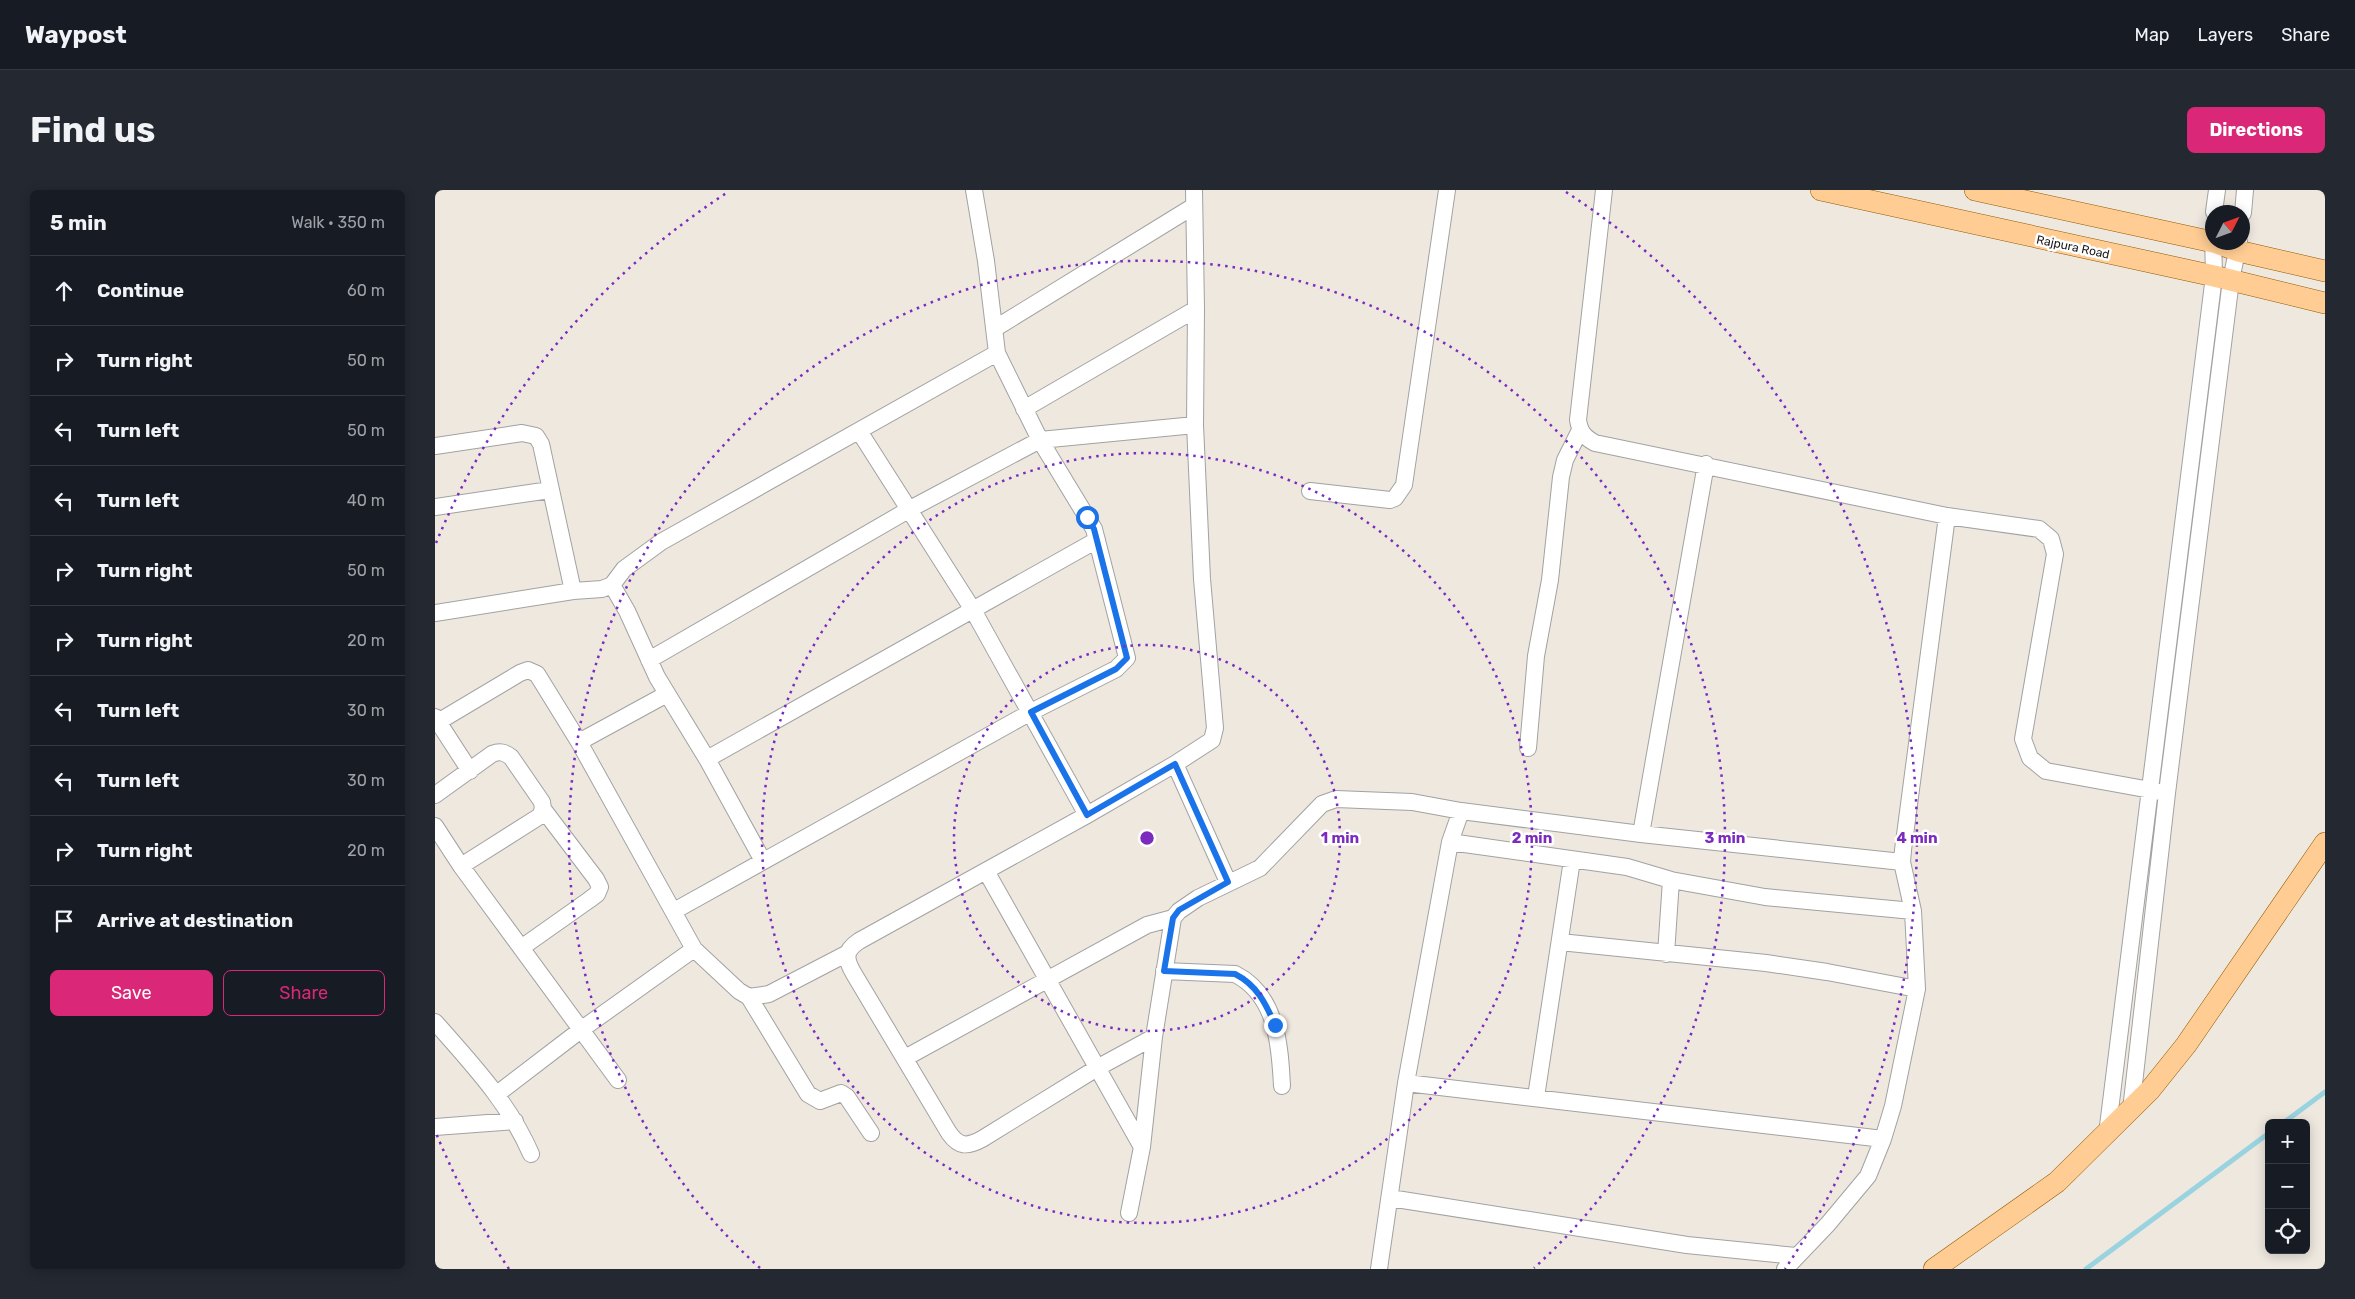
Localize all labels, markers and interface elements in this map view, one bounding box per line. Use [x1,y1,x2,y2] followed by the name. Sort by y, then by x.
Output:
[25,21,127,49] text: Waypost
[2135,24,2170,46] text: Map
[2198,24,2253,46] text: Layers
[2281,24,2330,46] text: Share
[2187,107,2325,153] button: Directions
[30,109,155,151] text: Find us
[2205,205,2250,250] north arrow
[50,210,107,235] text: 5 min
[291,213,385,232] text: Walk · 350 m
[2035,232,2111,262] street label: Rajpura Road
[50,277,78,305] icon: ahead
[97,279,184,302] text: Continue
[347,281,385,300] text: 60 m
[50,347,78,375] icon: right
[97,349,192,372] text: Turn right
[347,351,385,370] text: 50 m
[50,417,78,445] icon: left
[97,419,179,442] text: Turn left
[347,421,385,440] text: 50 m
[50,487,78,515] icon: left
[97,489,179,512] text: Turn left
[347,491,385,510] text: 40 m
[1076,506,1099,529] route start
[50,557,78,585] icon: right
[97,559,192,582] text: Turn right
[347,561,385,580] text: 50 m
[50,627,78,655] icon: right
[97,629,192,652] text: Turn right
[347,631,385,650] text: 20 m
[50,697,78,725] icon: left
[97,699,179,722] text: Turn left
[347,701,385,720] text: 30 m
[50,767,78,795] icon: left
[97,769,179,792] text: Turn left
[347,771,385,790] text: 30 m
[1138,829,1156,847] centre of rings
[1321,829,1359,847] text: 1 min
[1512,829,1552,847] text: 2 min
[1705,829,1745,847] text: 3 min
[1896,829,1938,847] text: 4 min
[50,837,78,865] icon: right
[97,839,192,862] text: Turn right
[347,841,385,860] text: 20 m
[50,907,78,935] icon: arrive
[97,909,293,932] text: Arrive at destination
[50,970,213,1016] button: Save
[223,970,385,1016] button: Share
[1264,1014,1287,1037] route end
[2265,1119,2310,1254] map controls
[2265,1119,2310,1164] button: +
[2265,1164,2310,1209] button: −
[2265,1209,2310,1254] button: locate

